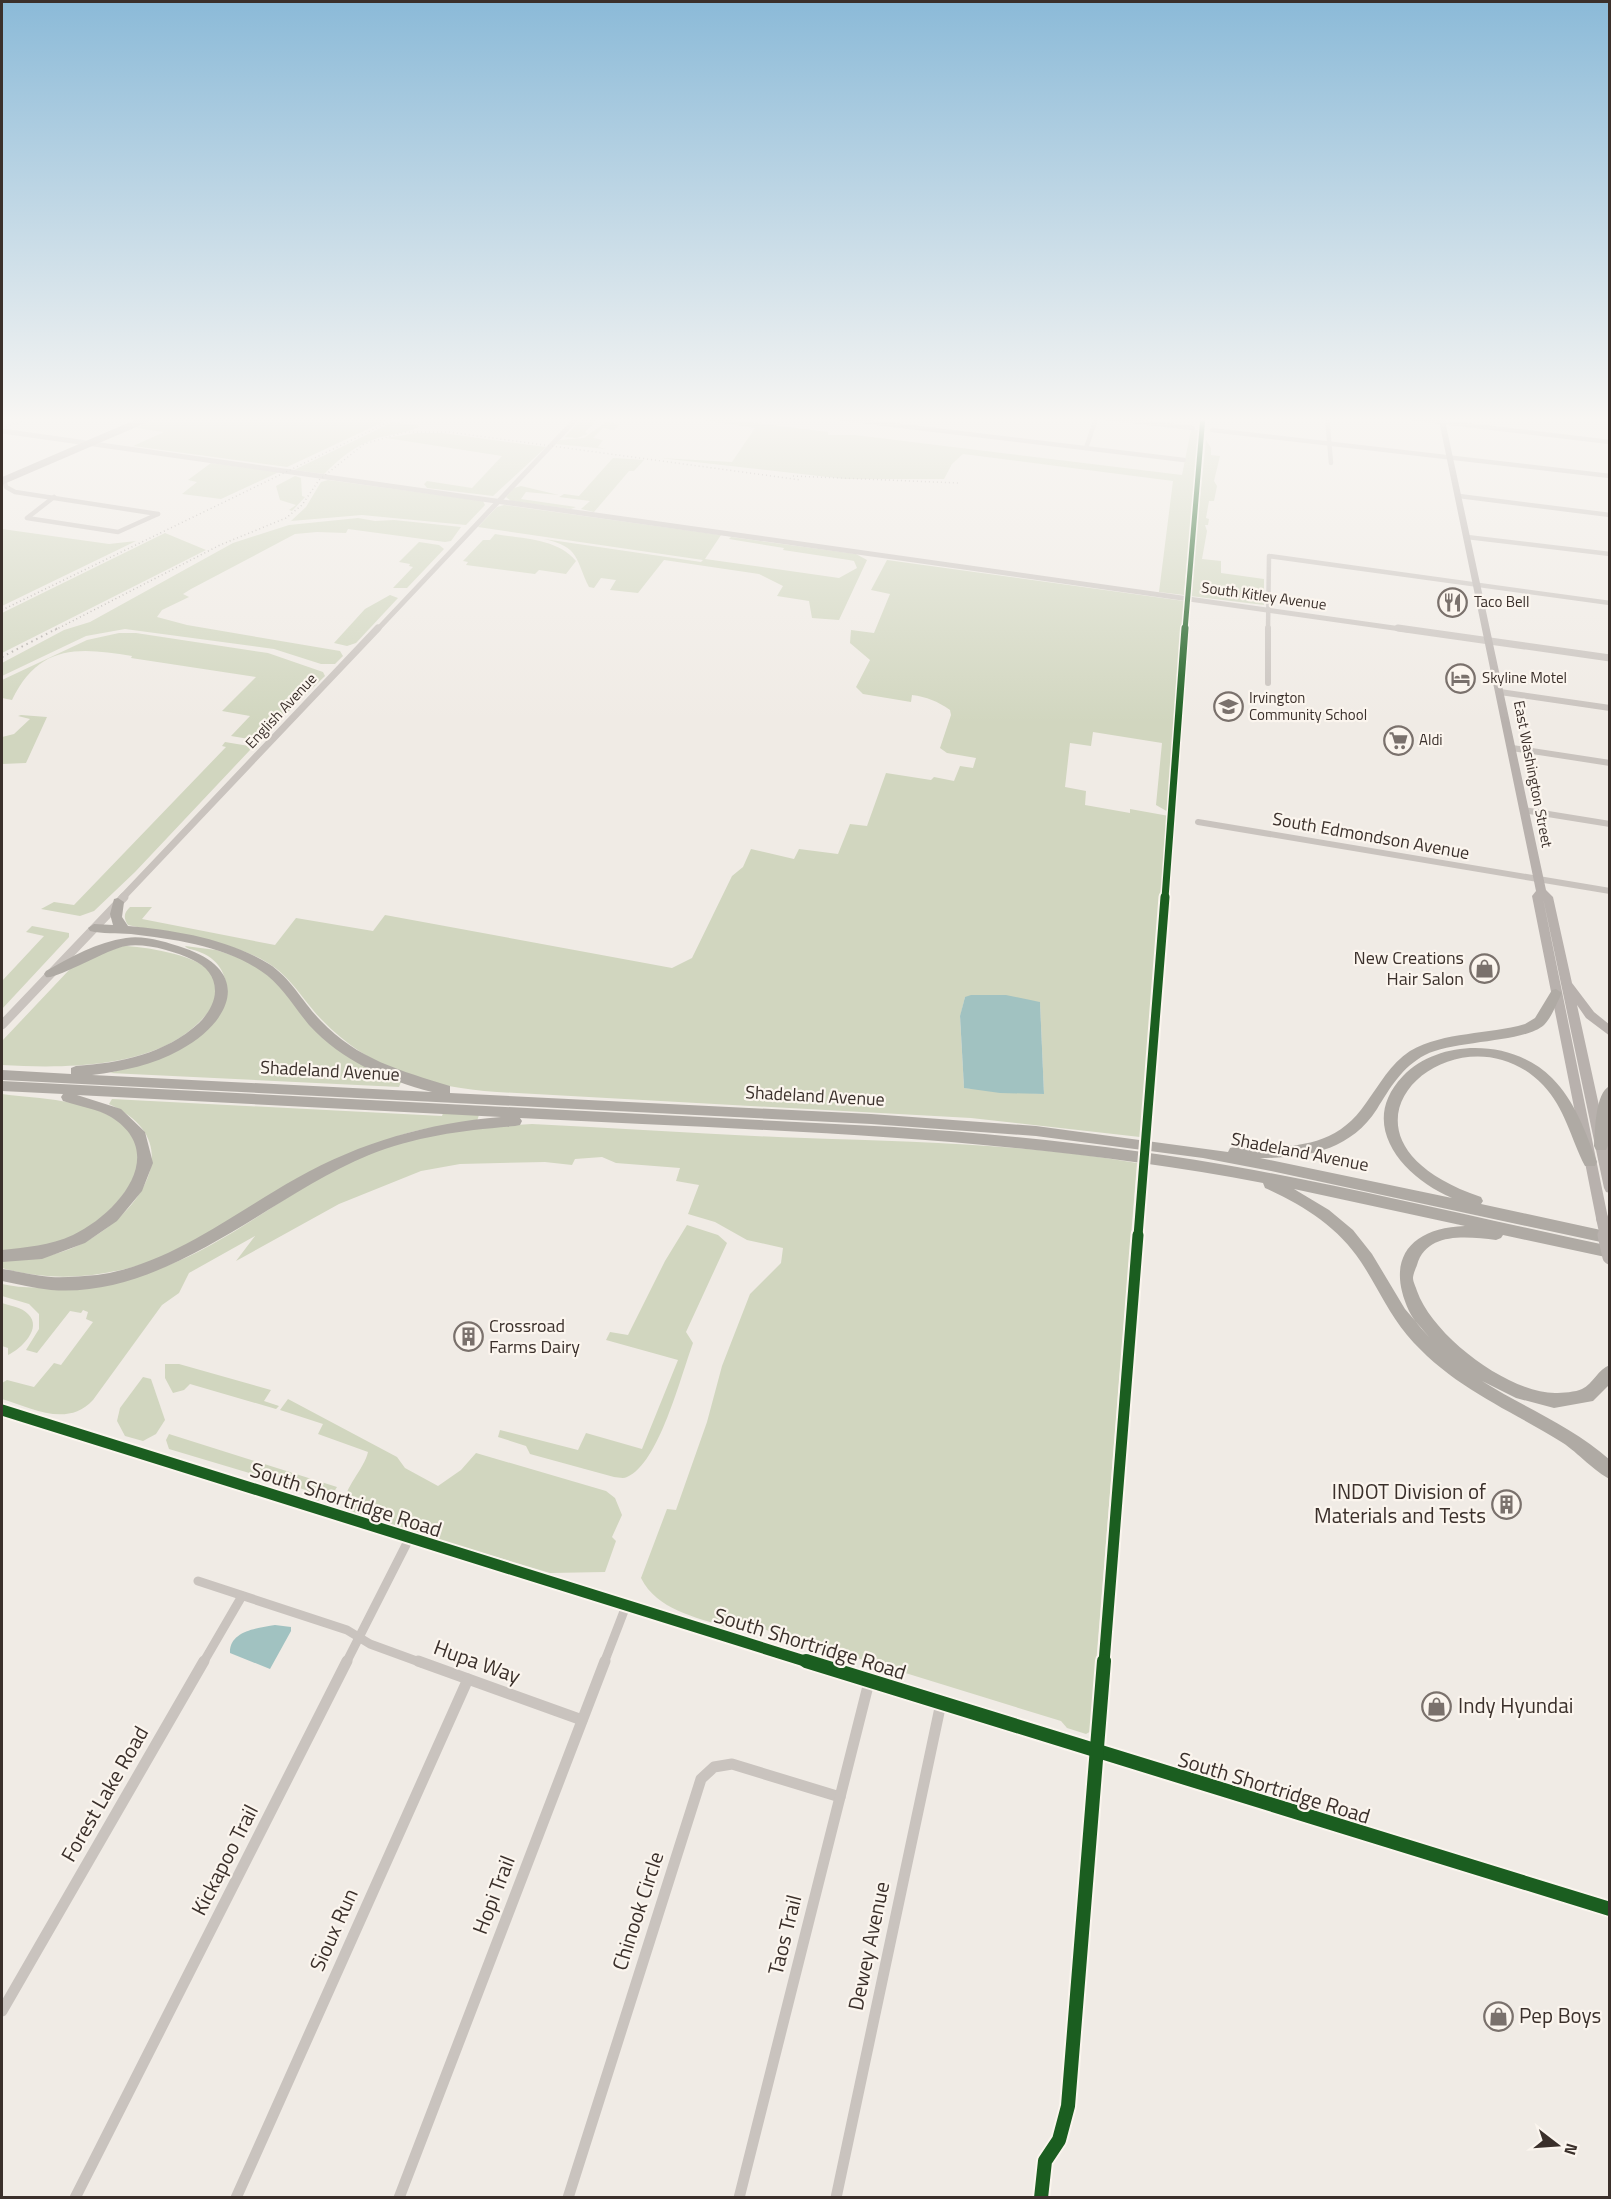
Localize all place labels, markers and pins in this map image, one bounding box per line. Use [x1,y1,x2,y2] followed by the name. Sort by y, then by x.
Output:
[1437,586,1469,618] restaurant icon: Taco Bell
[1474,590,1530,613] place label: Taco Bell
[1445,662,1477,694] hotel icon: Skyline Motel
[1482,666,1567,689] place label: Skyline Motel
[1249,686,1367,726] place label: Irvington Community School
[1212,691,1244,723] school or university icon: Irvington Community School
[1382,724,1414,756] supermarket icon: Aldi
[1419,728,1443,751] place label: Aldi
[1354,944,1464,992] place label: New Creations Hair Salon
[1469,952,1501,984] shop icon: New Creations Hair Salon
[489,1312,580,1360] place label: Crossroad Farms Dairy
[452,1320,484,1352] building icon: Crossroad Farms Dairy
[1314,1475,1486,1531] place label: INDOT Division of Materials and Tests
[1491,1488,1523,1520] building icon: INDOT Division of Materials and Tests
[1458,1689,1573,1721] place label: Indy Hyundai
[1421,1690,1453,1722] shop icon: Indy Hyundai
[1519,1999,1601,2031] place label: Pep Boys
[1482,2000,1514,2032] shop icon: Pep Boys

